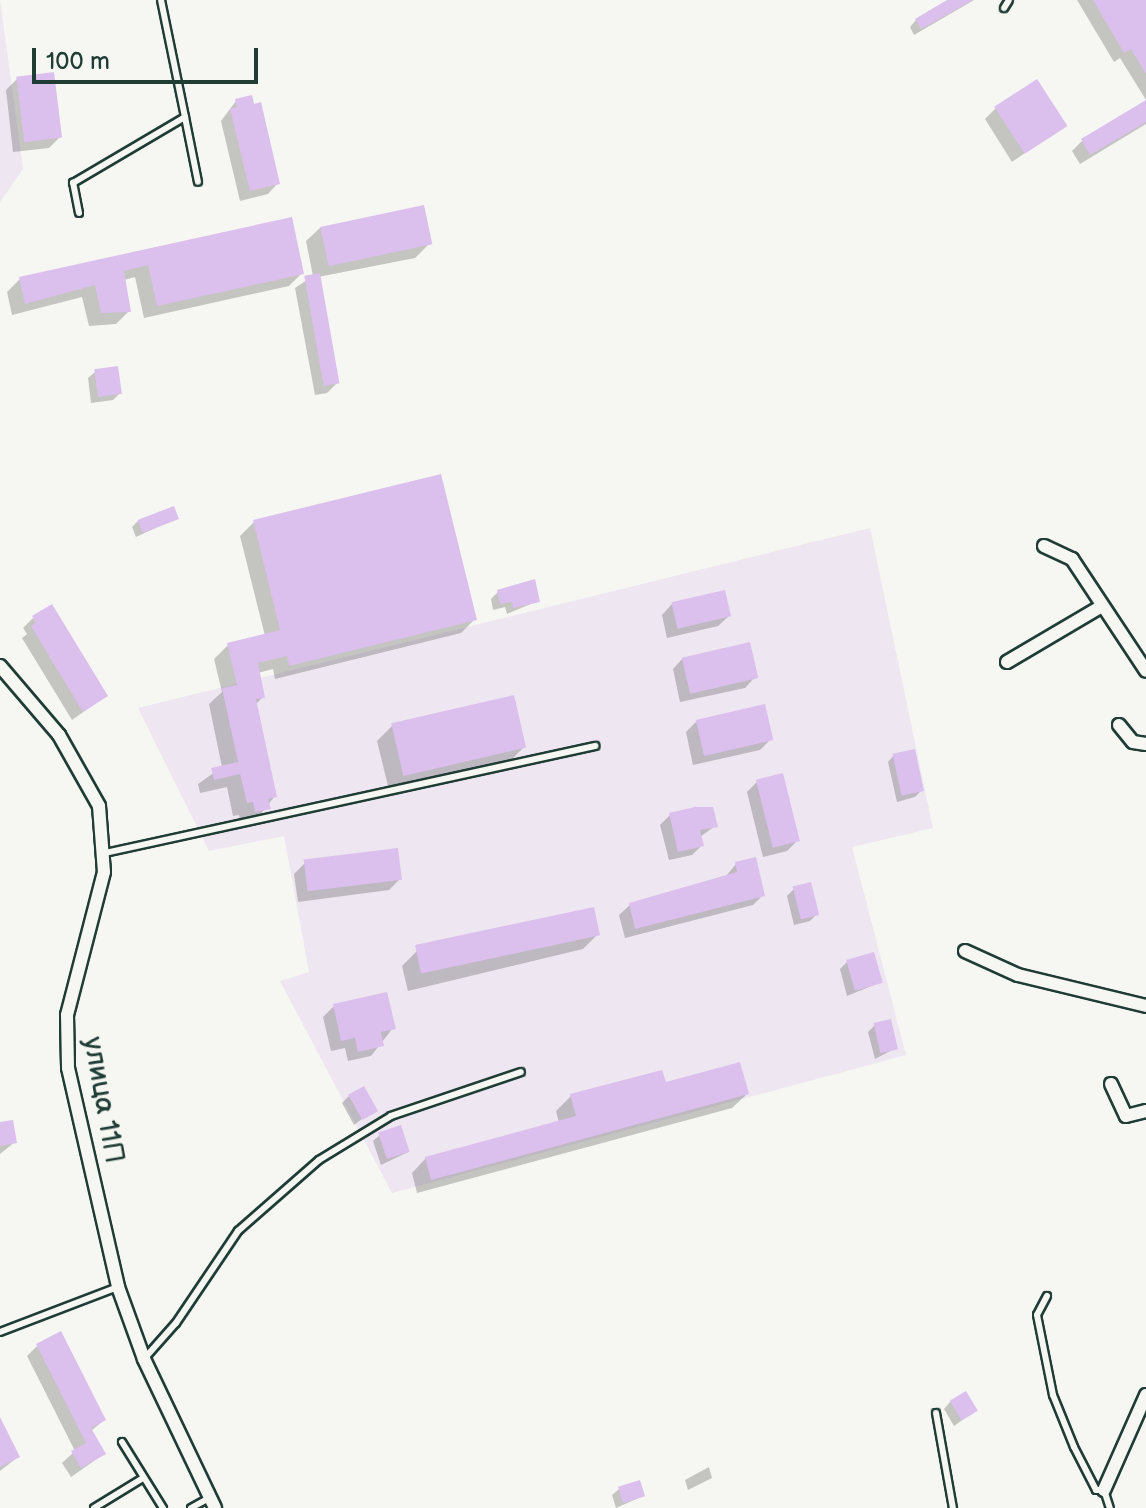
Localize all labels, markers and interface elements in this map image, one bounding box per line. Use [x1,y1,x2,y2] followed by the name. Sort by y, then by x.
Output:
[36,32,262,82] scale bar
[46,47,110,76] text: 100 m
[75,1034,131,1166] street label: улица 11П

